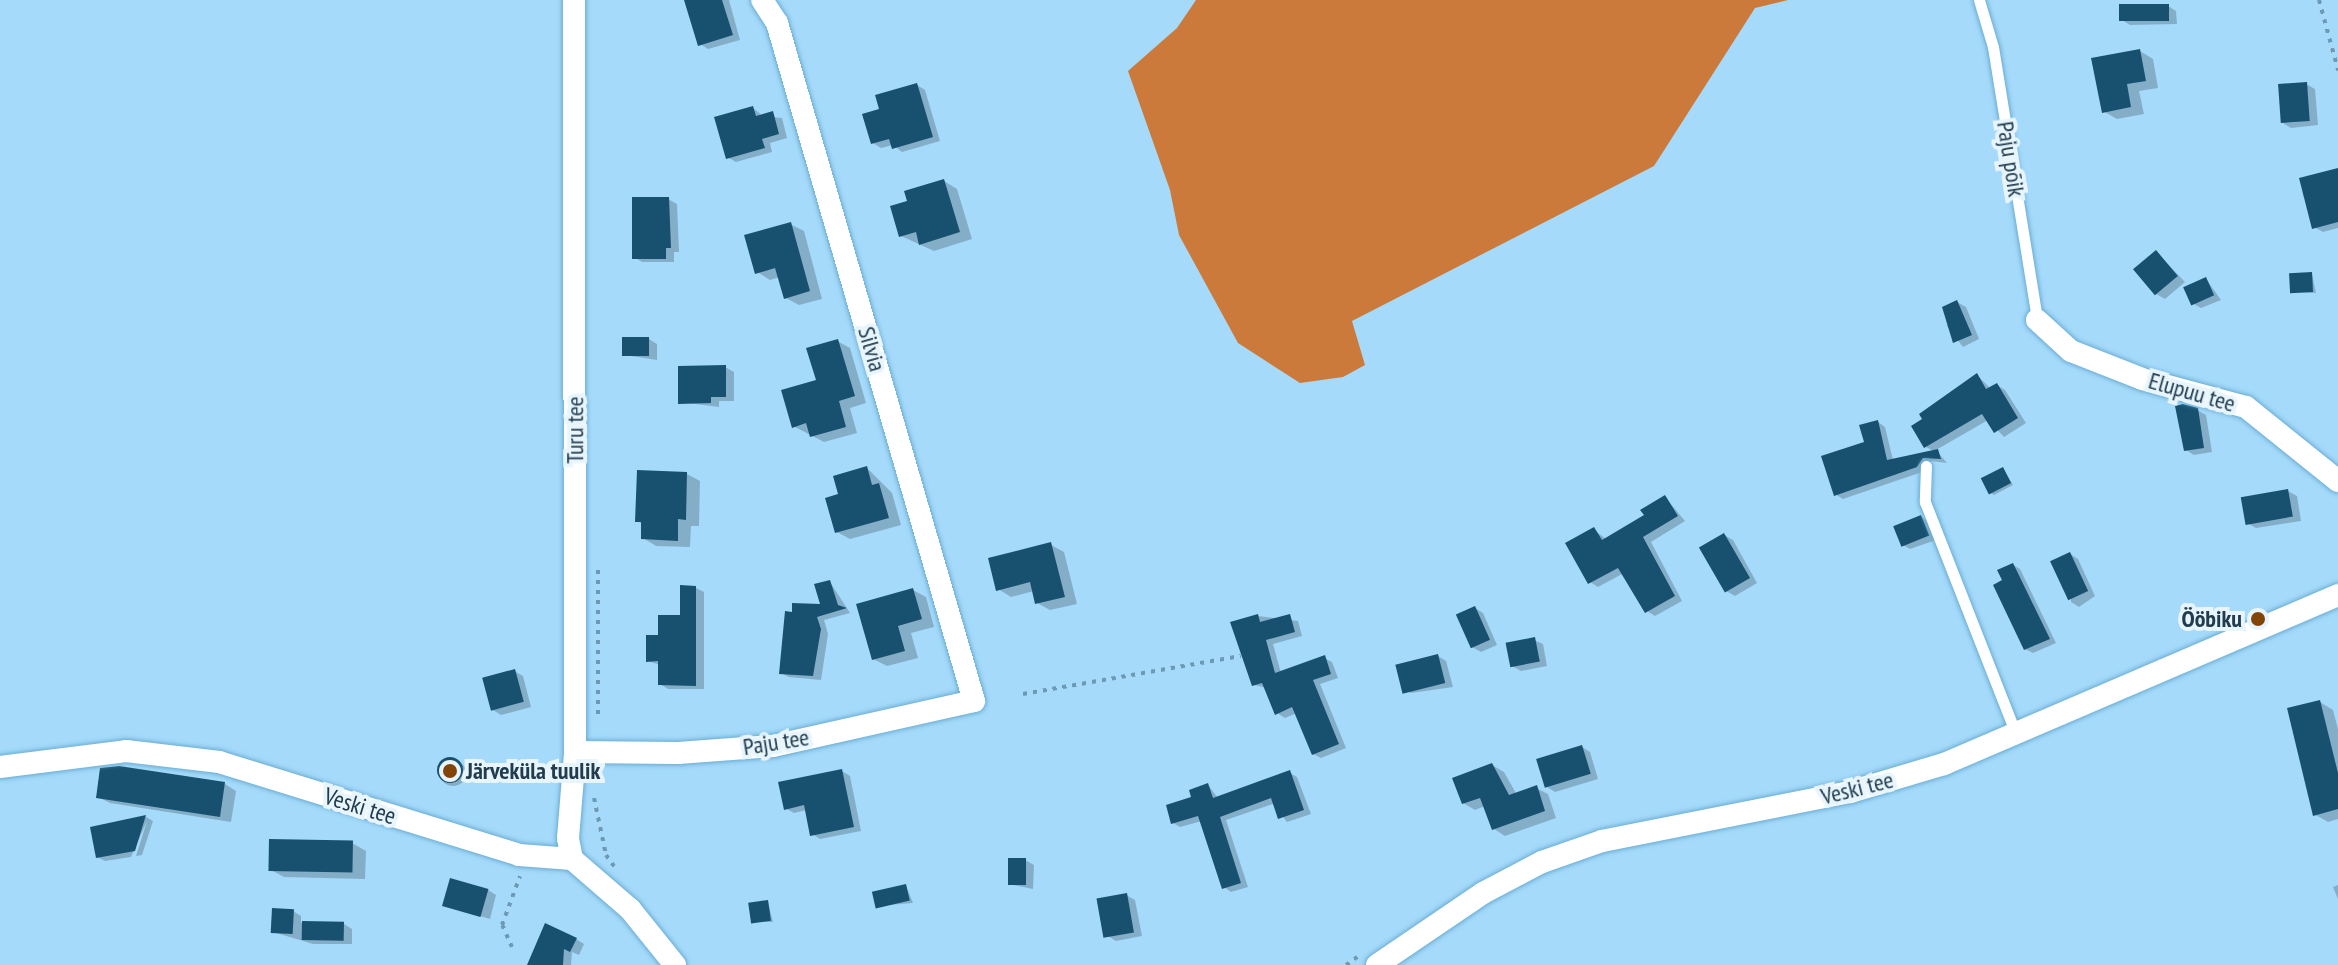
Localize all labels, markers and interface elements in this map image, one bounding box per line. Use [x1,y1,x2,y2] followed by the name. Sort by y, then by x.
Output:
[1991,119,2031,199] street label: Paju põik
[852,323,892,375] street label: Silvia
[2145,366,2239,418] street label: Elupuu tee
[561,396,589,464] street label: Turu tee
[2181,605,2242,633] place label: Ööbiku
[2249,610,2267,628] marker: Ööbiku
[741,723,811,761] street label: Paju tee
[466,757,600,785] place label: Järveküla tuulik
[441,762,459,780] marker: Järveküla tuulik
[1818,765,1896,811] street label: Veski tee
[321,781,399,831] street label: Veski tee

